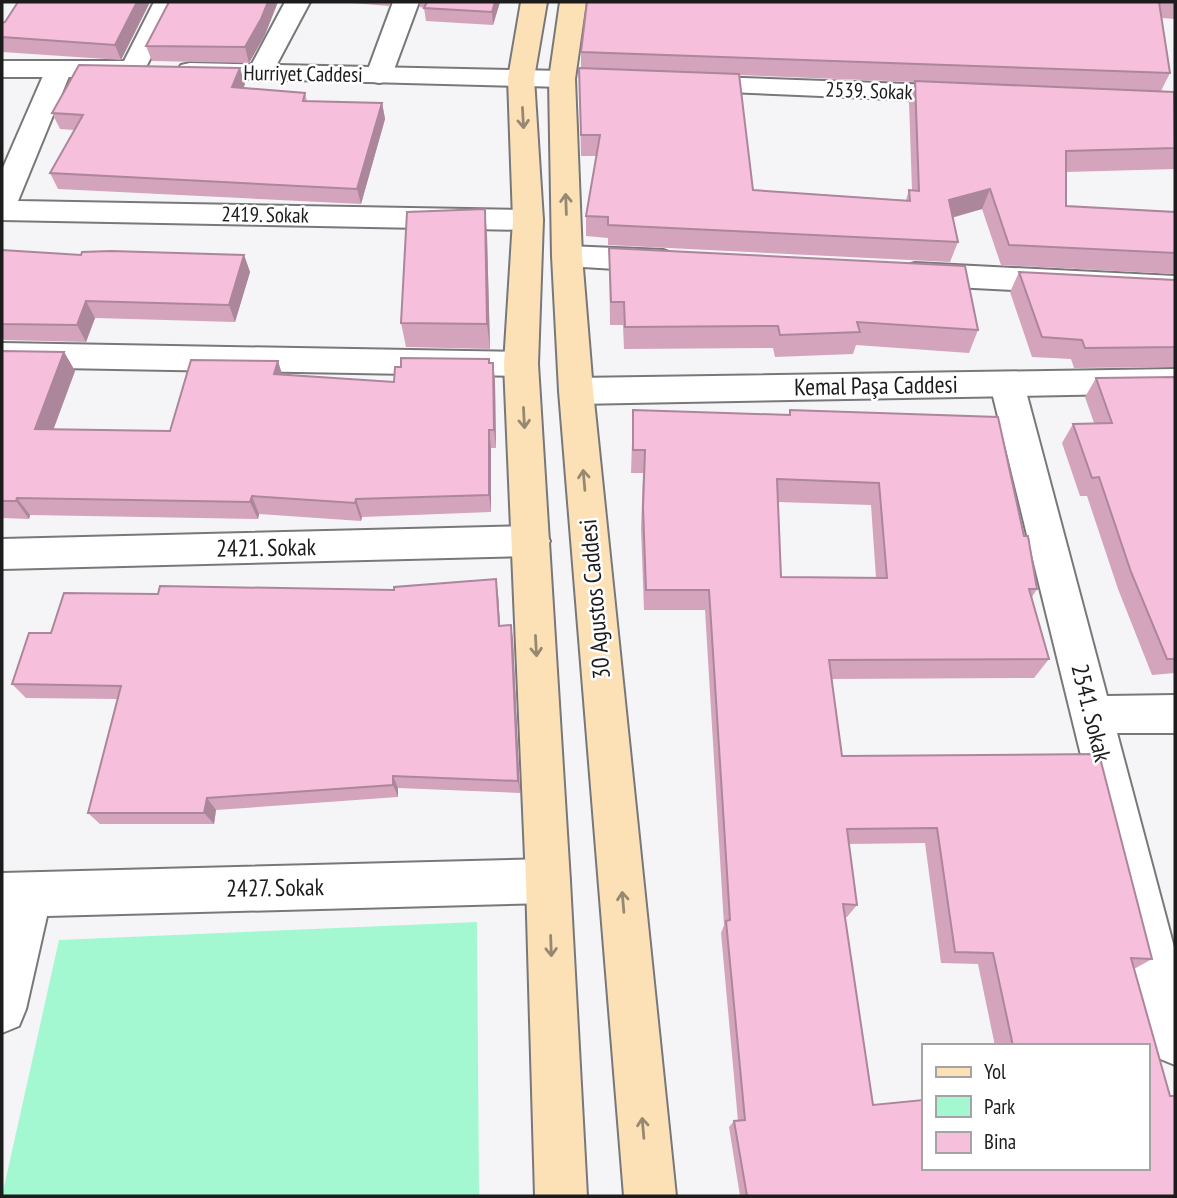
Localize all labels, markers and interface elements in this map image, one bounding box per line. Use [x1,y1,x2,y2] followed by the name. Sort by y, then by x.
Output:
[243,59,363,88] street label: Hurriyet Caddesi
[825,75,913,106] street label: 2539. Sokak
[517,106,530,129] one-way arrow
[559,193,572,216] one-way arrow
[221,200,309,229] street label: 2419. Sokak
[794,369,958,402] street label: Kemal Paşa Caddesi
[518,407,531,430] one-way arrow
[577,469,590,492] one-way arrow
[572,518,617,680] street label: 30 Agustos Caddesi
[216,531,317,564] street label: 2421. Sokak
[530,634,543,656] one-way arrow
[1064,661,1119,766] street label: 2541. Sokak
[226,871,325,904] street label: 2427. Sokak
[616,891,629,914] one-way arrow
[544,935,557,958] one-way arrow
[922,1044,1149,1170] legend
[984,1058,1006,1085] text: Yol
[984,1093,1015,1120] text: Park
[636,1117,649,1140] one-way arrow
[984,1128,1016,1155] text: Bina

